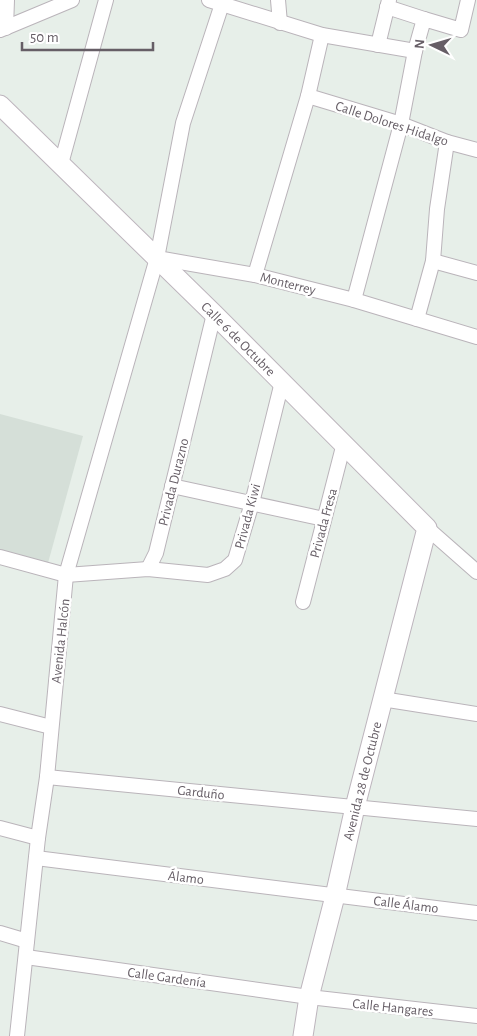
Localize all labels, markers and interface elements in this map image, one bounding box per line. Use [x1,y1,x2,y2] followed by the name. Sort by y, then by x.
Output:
[22,20,154,52] scale bar
[407,20,457,70] north arrow
[30,30,59,45] text: 50 m
[413,38,427,49] text: N
[333,99,450,149] street label: Calle Dolores Hidalgo
[258,270,317,298] street label: Monterrey
[198,300,278,379] street label: Calle 6 de Octubre
[156,437,192,528] street label: Privada Durazno
[233,482,263,550] street label: Privada Kiwi
[308,486,340,560] street label: Privada Fresa
[50,598,72,684] street label: Avenida Halcón
[341,720,385,842] street label: Avenida 28 de Octubre
[177,784,225,802] street label: Garduño
[167,866,205,887] street label: Álamo
[373,891,440,916] street label: Calle Álamo
[127,966,208,991] street label: Calle Gardenía
[352,997,434,1019] street label: Calle Hangares

